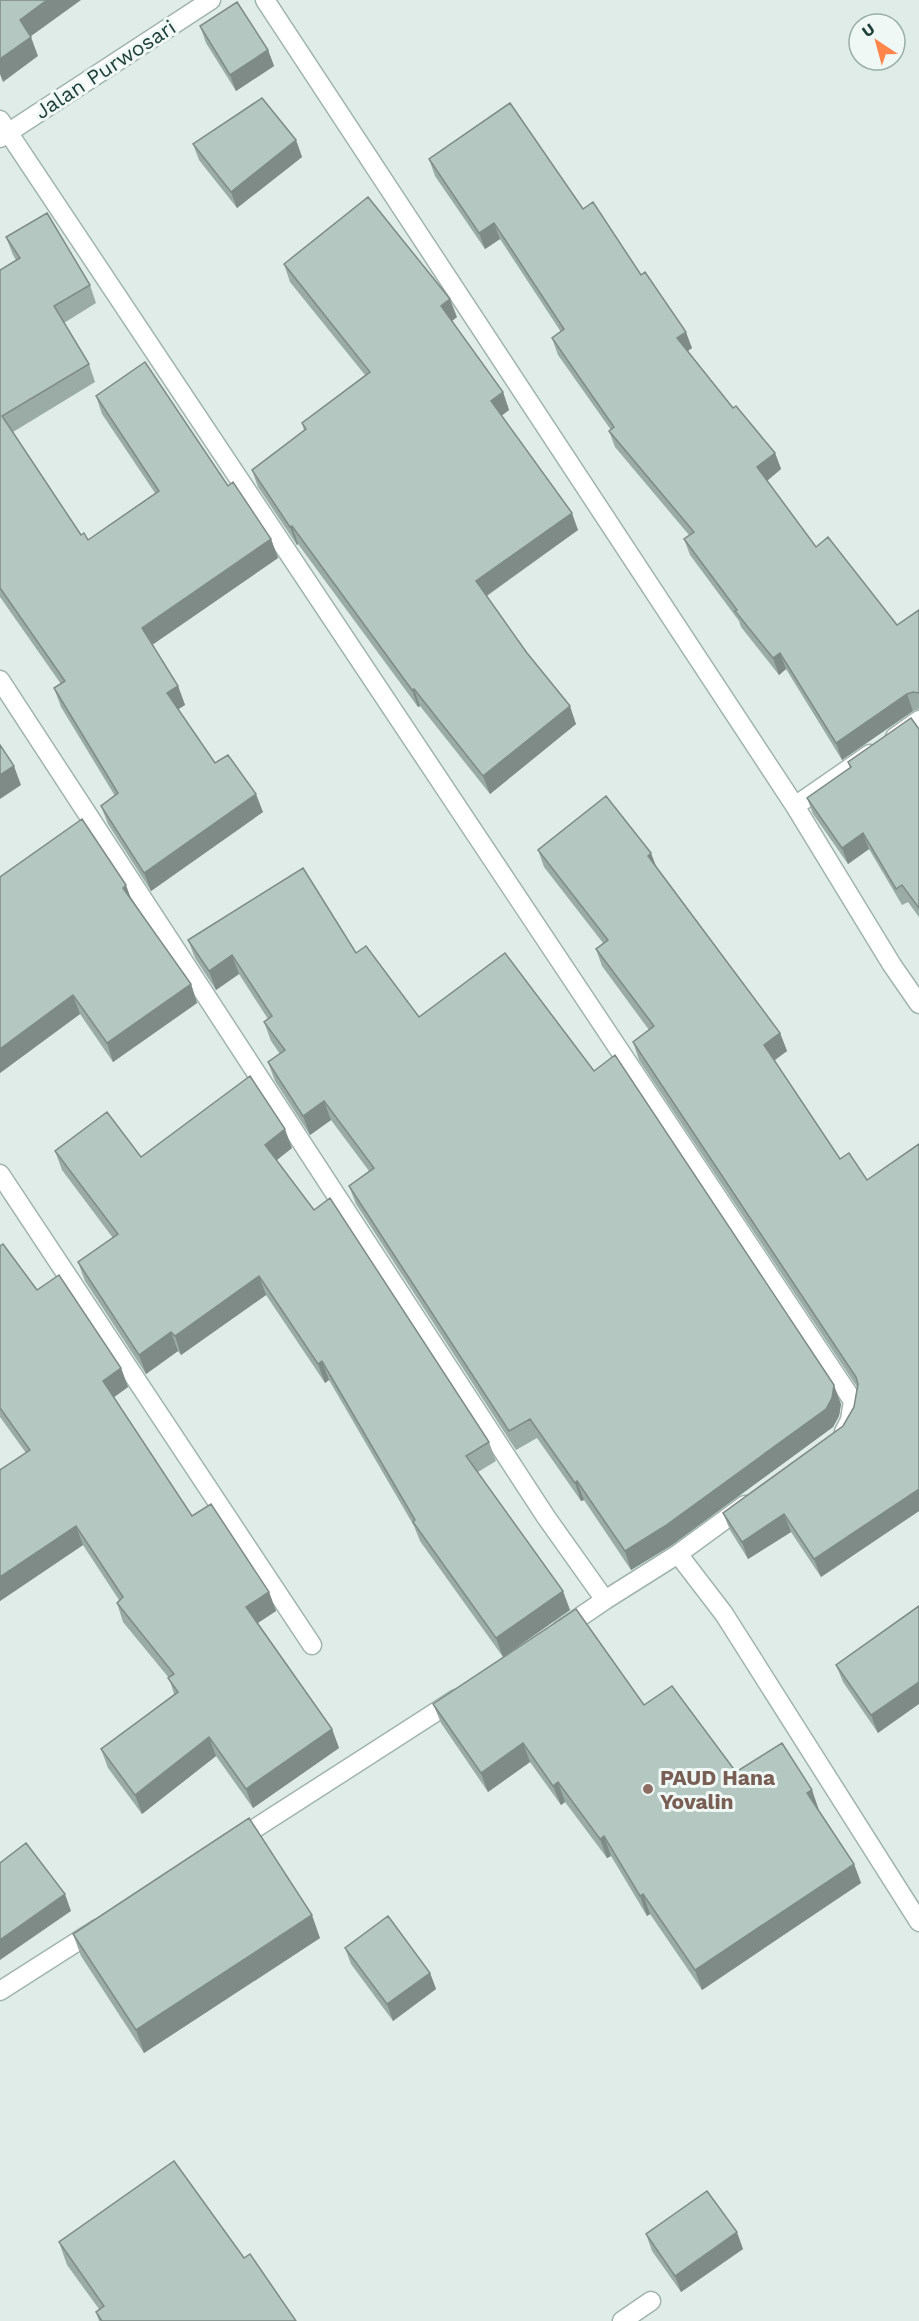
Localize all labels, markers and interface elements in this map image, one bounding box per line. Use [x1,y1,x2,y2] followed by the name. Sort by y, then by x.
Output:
[847,12,907,72] north arrow
[30,14,180,124] street label: Jalan Purwosari
[858,19,879,41] text: U
[660,1765,776,1814] place label: PAUD Hana Yovalin
[641,1782,655,1796] marker: PAUD Hana Yovalin

